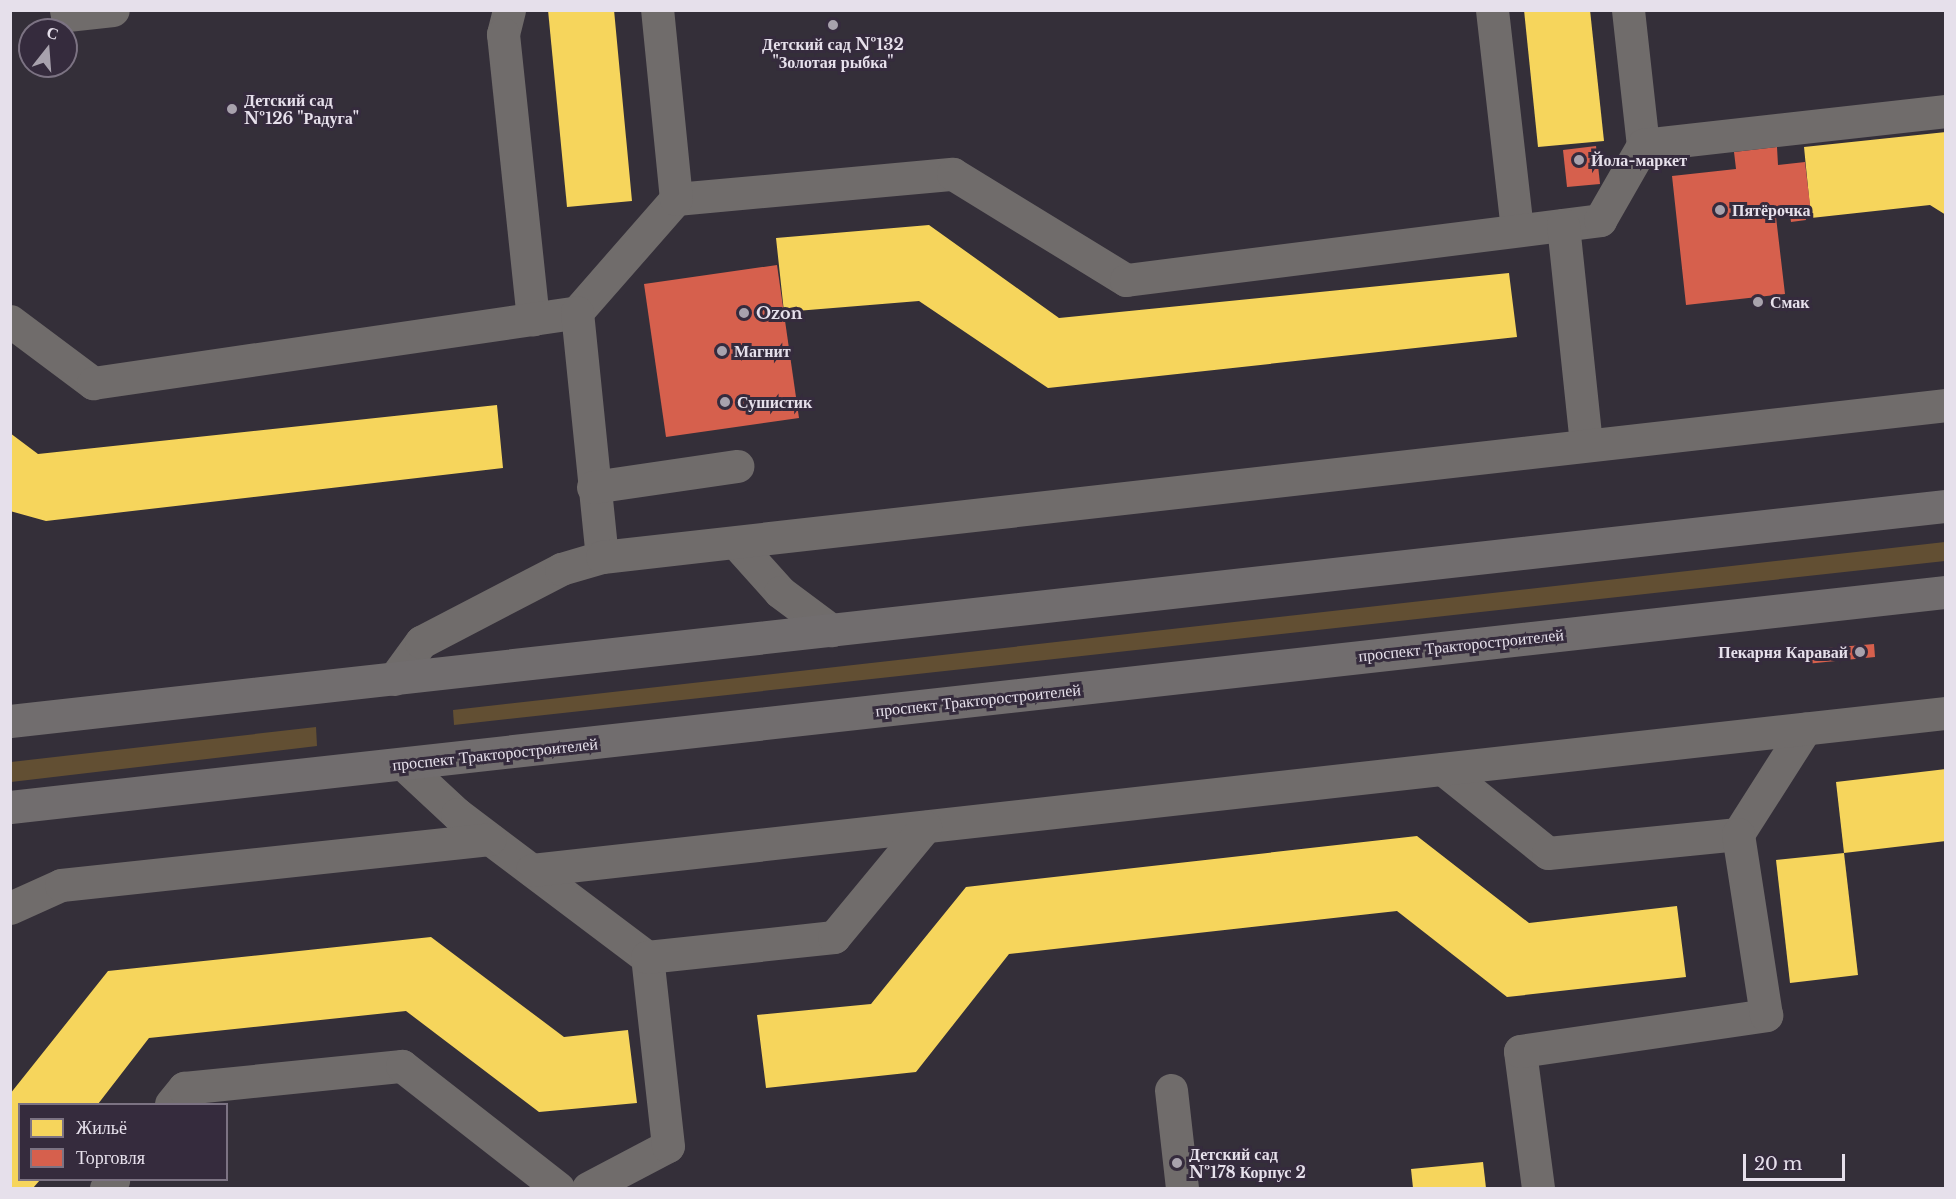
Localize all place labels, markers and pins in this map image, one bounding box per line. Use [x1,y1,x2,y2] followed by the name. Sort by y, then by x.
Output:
[826,18,840,32] marker: Детский сад №132 "Золотая рыбка"
[762,34,904,72] place label: Детский сад №132 "Золотая рыбка"
[244,90,359,128] place label: Детский сад №126 "Радуга"
[225,102,239,116] marker: Детский сад №126 "Радуга"
[1591,150,1687,170] place label: Йола-маркет
[1572,153,1586,167] marker: Йола-маркет
[1732,200,1811,220] place label: Пятёрочка
[1713,203,1727,217] marker: Пятёрочка
[1770,292,1810,312] place label: Смак
[1751,295,1765,309] marker: Смак
[756,303,802,323] place label: Ozon
[737,306,751,320] marker: Ozon
[734,341,791,361] place label: Магнит
[715,344,729,358] marker: Магнит
[737,392,812,412] place label: Сушистик
[718,395,732,409] marker: Сушистик
[1718,642,1848,662] place label: Пекарня Каравай
[1853,645,1867,659] marker: Пекарня Каравай
[1189,1144,1306,1182] place label: Детский сад №178 Корпус 2
[1170,1156,1184,1170] marker: Детский сад №178 Корпус 2

